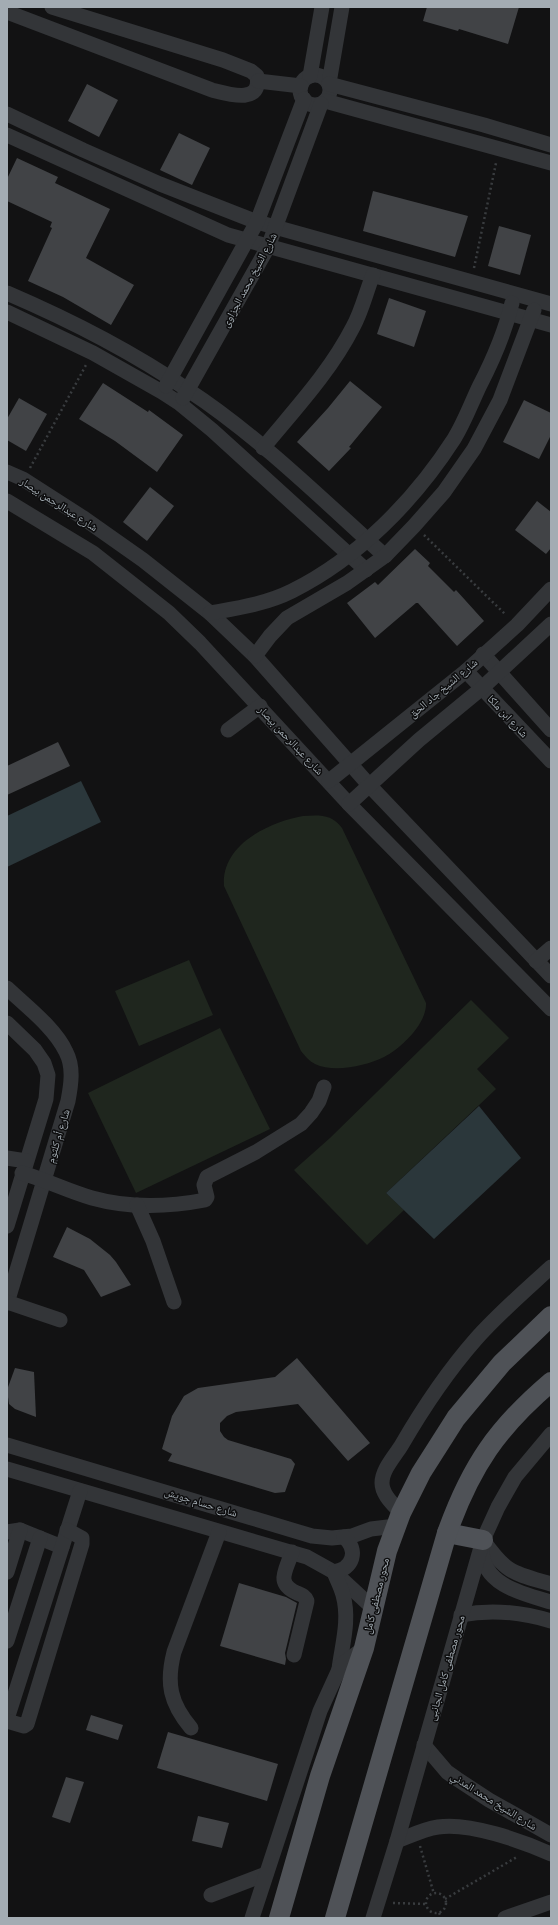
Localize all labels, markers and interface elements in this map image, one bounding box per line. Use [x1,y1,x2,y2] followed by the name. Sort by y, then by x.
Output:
[218,230,280,330] street label: شارع الشيخ محمد الجزاوى
[17,473,100,534] street label: شارع عبدالرحمن بيصار
[406,655,480,721] street label: شارع الشيخ جاد الحق
[485,692,531,740] street label: شارع ابن ملكا
[255,702,327,778] street label: شارع عبدالرحمن بيصار
[43,1107,73,1165] street label: شارع أم كلثوم
[163,1484,239,1520] street label: شارع حسام جويش
[360,1557,392,1635] street label: محور مصطفى كامل
[424,1614,468,1722] street label: محور مصطفى كامل الجانبى
[447,1769,540,1835] street label: شارع الشيخ محمد المدني

